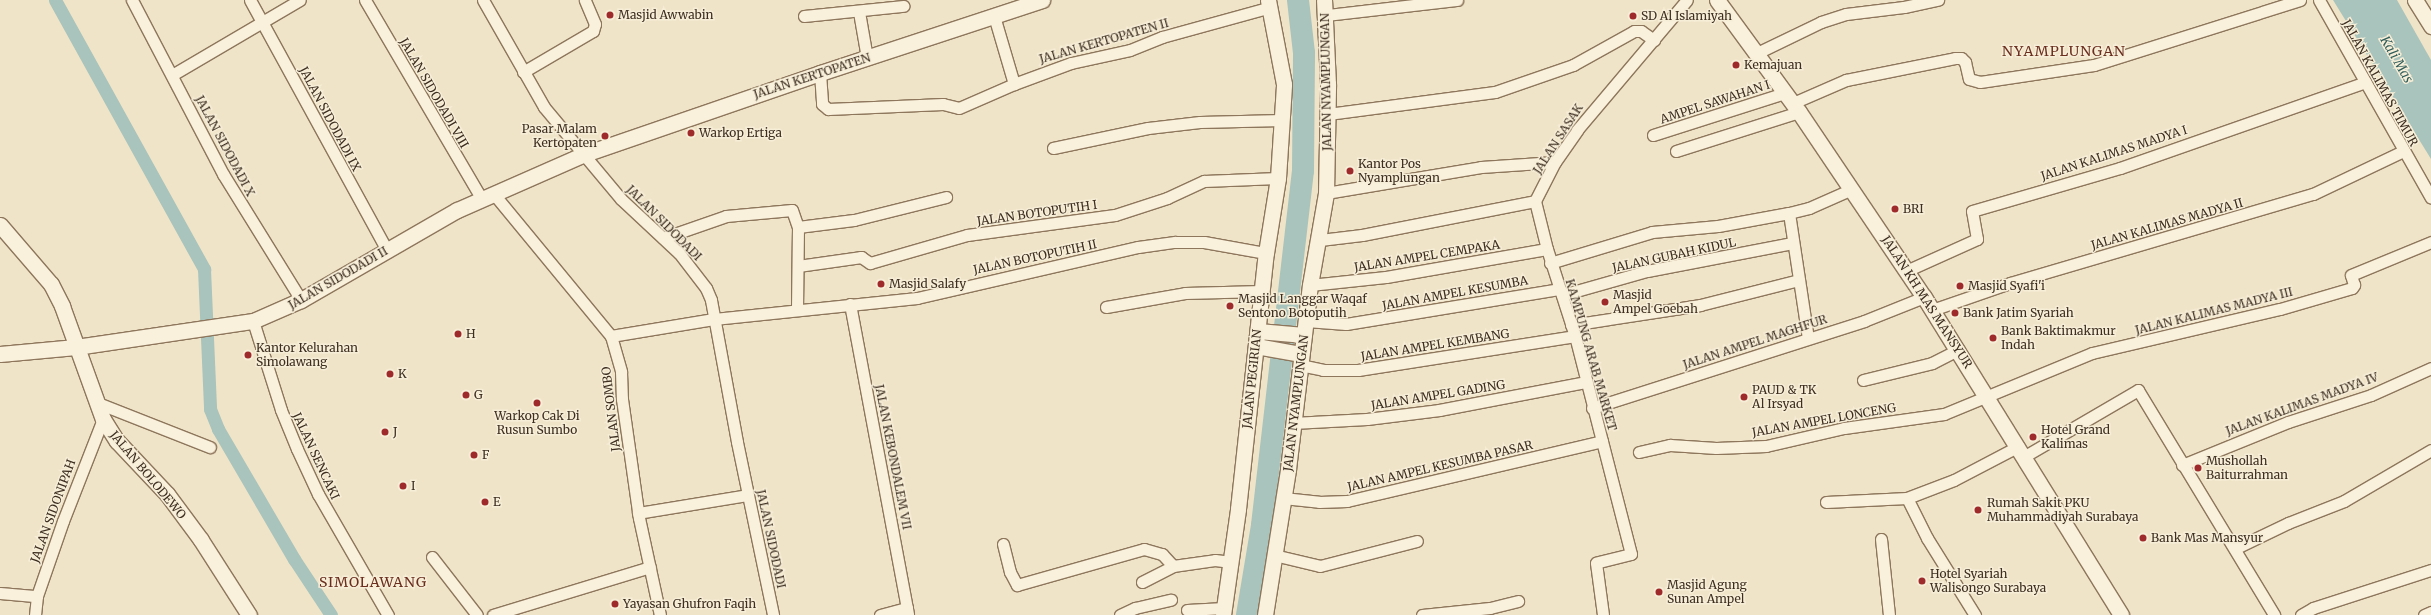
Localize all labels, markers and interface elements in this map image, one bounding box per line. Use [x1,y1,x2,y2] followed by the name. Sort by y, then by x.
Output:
[618,8,714,22] place label: Masjid Awwabin
[1641,9,1732,23] place label: SD Al Islamiyah
[605,10,615,20] marker: Masjid Awwabin
[1628,11,1638,21] marker: SD Al Islamiyah
[1318,13,1334,151] street label: JALAN NYAMPLUNGAN
[1038,16,1170,66] street label: JALAN KERTOPATEN II
[2339,17,2421,149] street label: JALAN KALIMAS TIMUR
[2376,34,2416,86] water label: Kali Mas
[397,35,471,151] street label: JALAN SIDODADI VIII
[2002,43,2126,59] district label: NYAMPLUNGAN
[752,50,872,102] street label: JALAN KERTOPATEN
[1744,58,1802,72] place label: Kemajuan
[1731,60,1741,70] marker: Kemajuan
[296,64,364,174] street label: JALAN SIDODADI IX
[1658,77,1772,127] street label: AMPEL SAWAHAN I
[192,93,258,199] street label: JALAN SIDODADI X
[1530,101,1586,177] street label: JALAN SASAK
[522,122,597,150] place label: Pasar Malam Kertopaten
[2039,122,2189,184] street label: JALAN KALIMAS MADYA I
[699,126,782,140] place label: Warkop Ertiga
[686,128,696,138] marker: Warkop Ertiga
[600,131,610,141] marker: Pasar Malam Kertopaten
[1358,157,1440,185] place label: Kantor Pos Nyamplungan
[1345,166,1355,176] marker: Kantor Pos Nyamplungan
[623,182,705,264] street label: JALAN SIDODADI
[2089,195,2245,253] street label: JALAN KALIMAS MADYA II
[976,197,1098,229] street label: JALAN BOTOPUTIH I
[1903,202,1924,216] place label: BRI
[1890,204,1900,214] marker: BRI
[1879,233,1975,371] street label: JALAN KH MAS MANSYUR
[1611,235,1737,275] street label: JALAN GUBAH KIDUL
[972,237,1098,277] street label: JALAN BOTOPUTIH II
[1353,237,1501,275] street label: JALAN AMPEL CEMPAKA
[286,244,390,312] street label: JALAN SIDODADI II
[1381,273,1529,313] street label: JALAN AMPEL KESUMBA
[889,277,966,291] place label: Masjid Salafy
[1562,277,1620,433] street label: KAMPUNG ARAB MARKET
[876,279,886,289] marker: Masjid Salafy
[1968,279,2045,293] place label: Masjid Syafi'i
[1955,281,1965,291] marker: Masjid Syafi'i
[2134,284,2294,338] street label: JALAN KALIMAS MADYA III
[1613,288,1698,316] place label: Masjid Ampel Goebah
[1238,292,1367,320] place label: Masjid Langgar Waqaf Sentono Botoputih
[1600,297,1610,307] marker: Masjid Ampel Goebah
[1225,301,1235,311] marker: Masjid Langgar Waqaf Sentono Botoputih
[1963,306,2074,320] place label: Bank Jatim Syariah
[1950,308,1960,318] marker: Bank Jatim Syariah
[1681,312,1829,372] street label: JALAN AMPEL MAGHFUR
[2001,324,2116,352] place label: Bank Baktimakmur Indah
[1360,326,1510,364] street label: JALAN AMPEL KEMBANG
[466,327,476,341] place label: H
[453,329,463,339] marker: H
[1240,329,1264,429] street label: JALAN PEGIRIAN
[1988,333,1998,343] marker: Bank Baktimakmur Indah
[1280,334,1312,472] street label: JALAN NYAMPLUNGAN
[256,341,358,369] place label: Kantor Kelurahan Simolawang
[243,350,253,360] marker: Kantor Kelurahan Simolawang
[599,366,623,452] street label: JALAN SOMBO
[398,367,407,381] place label: K
[385,369,395,379] marker: K
[2224,370,2380,438] street label: JALAN KALIMAS MADYA IV
[1370,377,1506,413] street label: JALAN AMPEL GADING
[872,383,914,531] street label: JALAN KEBONDALEM VII
[1752,383,1816,411] place label: PAUD & TK Al Irsyad
[474,388,483,402] place label: G
[461,390,471,400] marker: G
[1739,392,1749,402] marker: PAUD & TK Al Irsyad
[532,398,542,408] marker: Warkop Cak Di Rusun Sumbo
[1751,400,1897,440] street label: JALAN AMPEL LONCENG
[494,409,580,437] place label: Warkop Cak Di Rusun Sumbo
[290,410,342,502] street label: JALAN SENCAKI
[2041,423,2110,451] place label: Hotel Grand Kalimas
[393,425,397,439] place label: J
[380,427,390,437] marker: J
[107,428,189,522] street label: JALAN BOLODEWO
[2028,432,2038,442] marker: Hotel Grand Kalimas
[1346,438,1534,494] street label: JALAN AMPEL KESUMBA PASAR
[482,448,489,462] place label: F
[469,450,479,460] marker: F
[2206,454,2288,482] place label: Mushollah Baiturrahman
[28,457,78,565] street label: JALAN SIDONIPAH
[2193,463,2203,473] marker: Mushollah Baiturrahman
[411,479,415,493] place label: I
[398,481,408,491] marker: I
[753,488,789,590] street label: JALAN SIDODADI
[493,495,501,509] place label: E
[1987,496,2139,524] place label: Rumah Sakit PKU Muhammadiyah Surabaya
[480,497,490,507] marker: E
[1972,504,1984,516] marker: Rumah Sakit PKU Muhammadiyah Surabaya
[2151,531,2263,545] place label: Bank Mas Mansyur
[2138,533,2148,543] marker: Bank Mas Mansyur
[1930,567,2046,595] place label: Hotel Syariah Walisongo Surabaya
[319,574,427,590] district label: SIMOLAWANG
[1917,576,1927,586] marker: Hotel Syariah Walisongo Surabaya
[1667,578,1747,606] place label: Masjid Agung Sunan Ampel
[1654,587,1664,597] marker: Masjid Agung Sunan Ampel
[623,597,756,611] place label: Yayasan Ghufron Faqih
[610,599,620,609] marker: Yayasan Ghufron Faqih

